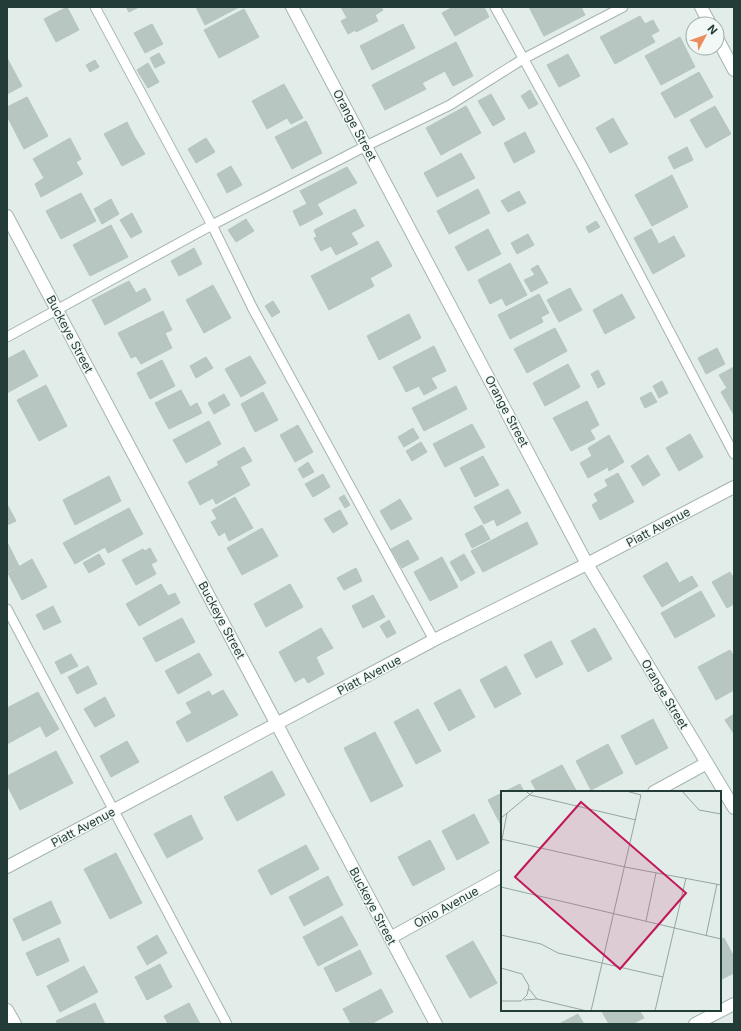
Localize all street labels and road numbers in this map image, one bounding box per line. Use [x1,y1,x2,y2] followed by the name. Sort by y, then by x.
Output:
[330,87,380,164] street label: Orange Street
[43,293,97,375] street label: Buckeye Street
[482,373,532,450] street label: Orange Street
[623,504,693,550] street label: Piatt Avenue
[195,579,249,661] street label: Buckeye Street
[334,652,404,698] street label: Piatt Avenue
[638,656,692,732] street label: Orange Street
[48,804,118,850] street label: Piatt Avenue
[346,865,400,947] street label: Buckeye Street
[411,883,481,931] street label: Ohio Avenue

